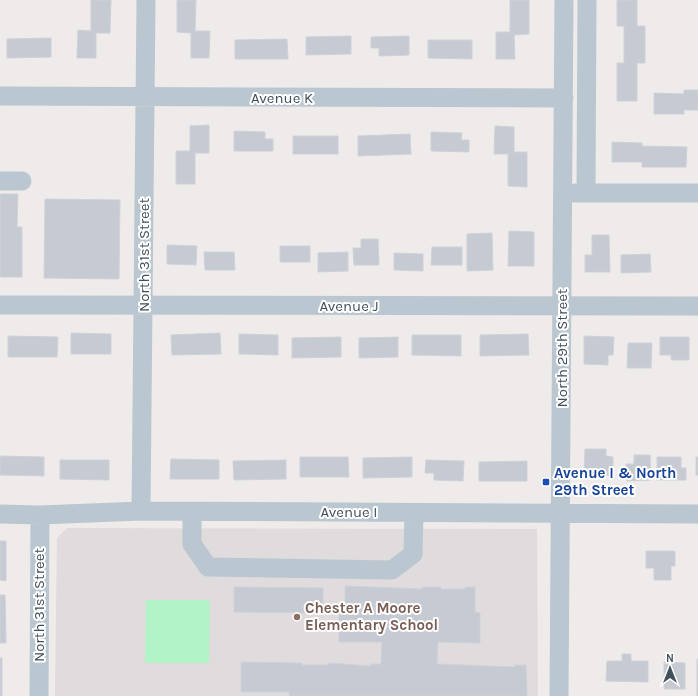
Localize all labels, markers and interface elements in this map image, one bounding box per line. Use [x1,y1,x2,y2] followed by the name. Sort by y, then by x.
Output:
[251,89,313,107] street label: Avenue K
[135,198,153,312] street label: North 31st Street
[553,288,571,407] street label: North 29th Street
[320,297,378,315] street label: Avenue J
[554,464,676,499] place label: Avenue I & North 29th Street
[541,477,551,487] marker: Avenue I & North 29th Street
[320,503,378,521] street label: Avenue I
[30,548,48,662] street label: North 31st Street
[305,599,438,634] place label: Chester A Moore Elementary School
[292,612,302,622] marker: Chester A Moore Elementary School
[650,648,690,688] north arrow
[666,652,674,665] text: N

